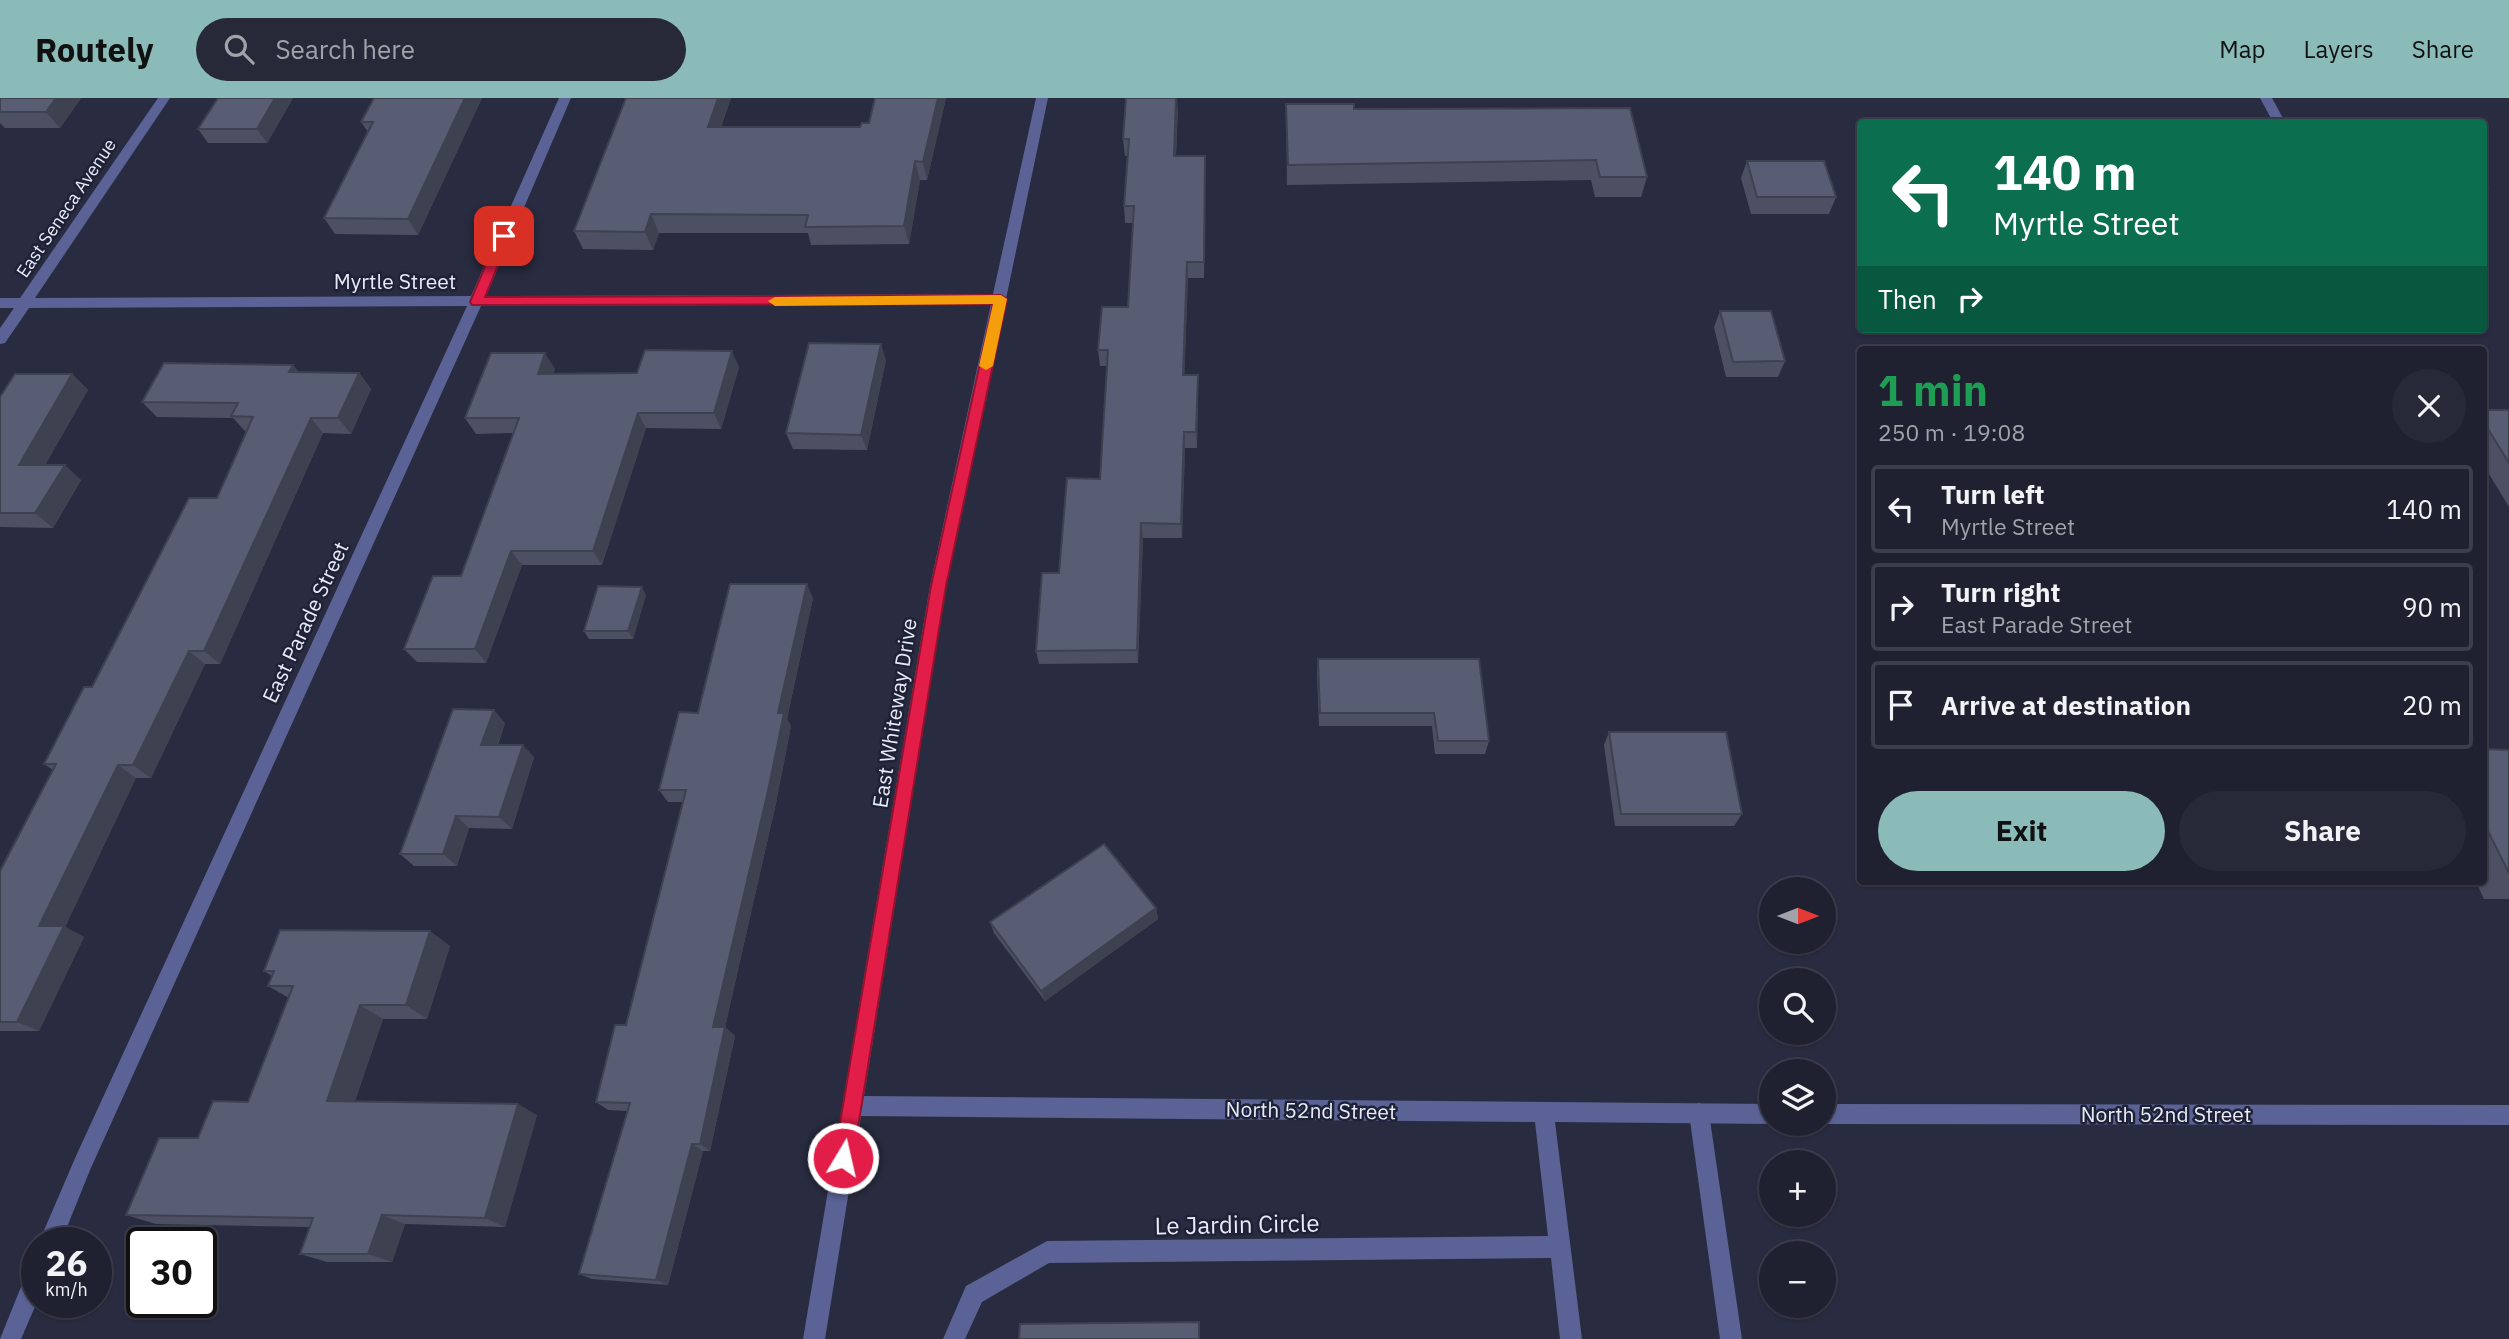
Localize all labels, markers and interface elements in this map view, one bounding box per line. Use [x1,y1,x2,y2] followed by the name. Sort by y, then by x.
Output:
[196,18,686,81] search box
[35,28,154,71] text: Routely
[220,30,258,68] icon: search
[276,32,415,66] text: Search here
[2219,33,2266,65] text: Map
[2304,33,2374,65] text: Layers
[2412,33,2474,65] text: Share
[11,134,121,282] street label: East Seneca Avenue
[1993,140,2137,203] text: 140 m
[1878,147,1969,238] icon: left
[1993,202,2180,244] text: Myrtle Street
[474,206,534,266] pin
[485,217,523,255] icon: arrive
[334,267,456,295] street label: Myrtle Street
[1951,280,1989,318] icon: right
[1878,282,1937,316] text: Then
[1878,363,1988,418] text: 1 min
[2392,369,2466,443] button: close
[1878,417,2025,447] text: 250 m · 19:08
[1941,477,2044,511] text: Turn left
[1882,490,1920,528] icon: left
[2386,492,2462,526] text: 140 m
[1941,511,2075,541] text: Myrtle Street
[255,537,355,707] street label: East Parade Street
[1941,575,2060,609] text: Turn right
[1882,588,1920,626] icon: right
[2402,590,2462,624] text: 90 m
[1941,609,2132,639] text: East Parade Street
[865,616,923,810] street label: East Whiteway Drive
[1882,686,1920,724] icon: arrive
[1941,688,2191,722] text: Arrive at destination
[2402,688,2462,722] text: 20 m
[1878,791,2165,871] button: Exit
[2179,791,2466,871] button: Share
[1759,877,1836,954] north arrow
[1759,877,1836,1318] map controls
[1759,968,1836,1045] button: search
[1759,1059,1836,1136] button: layers
[1226,1095,1396,1125] street label: North 52nd Street
[2081,1100,2251,1128] street label: North 52nd Street
[806,1121,880,1195] position arrow
[1759,1150,1836,1227] button: +
[1154,1207,1320,1241] street label: Le Jardin Circle
[126,1227,217,1318] speed limit sign: 30
[45,1240,88,1286] text: 26
[1759,1241,1836,1318] button: −
[45,1278,88,1301] text: km/h

